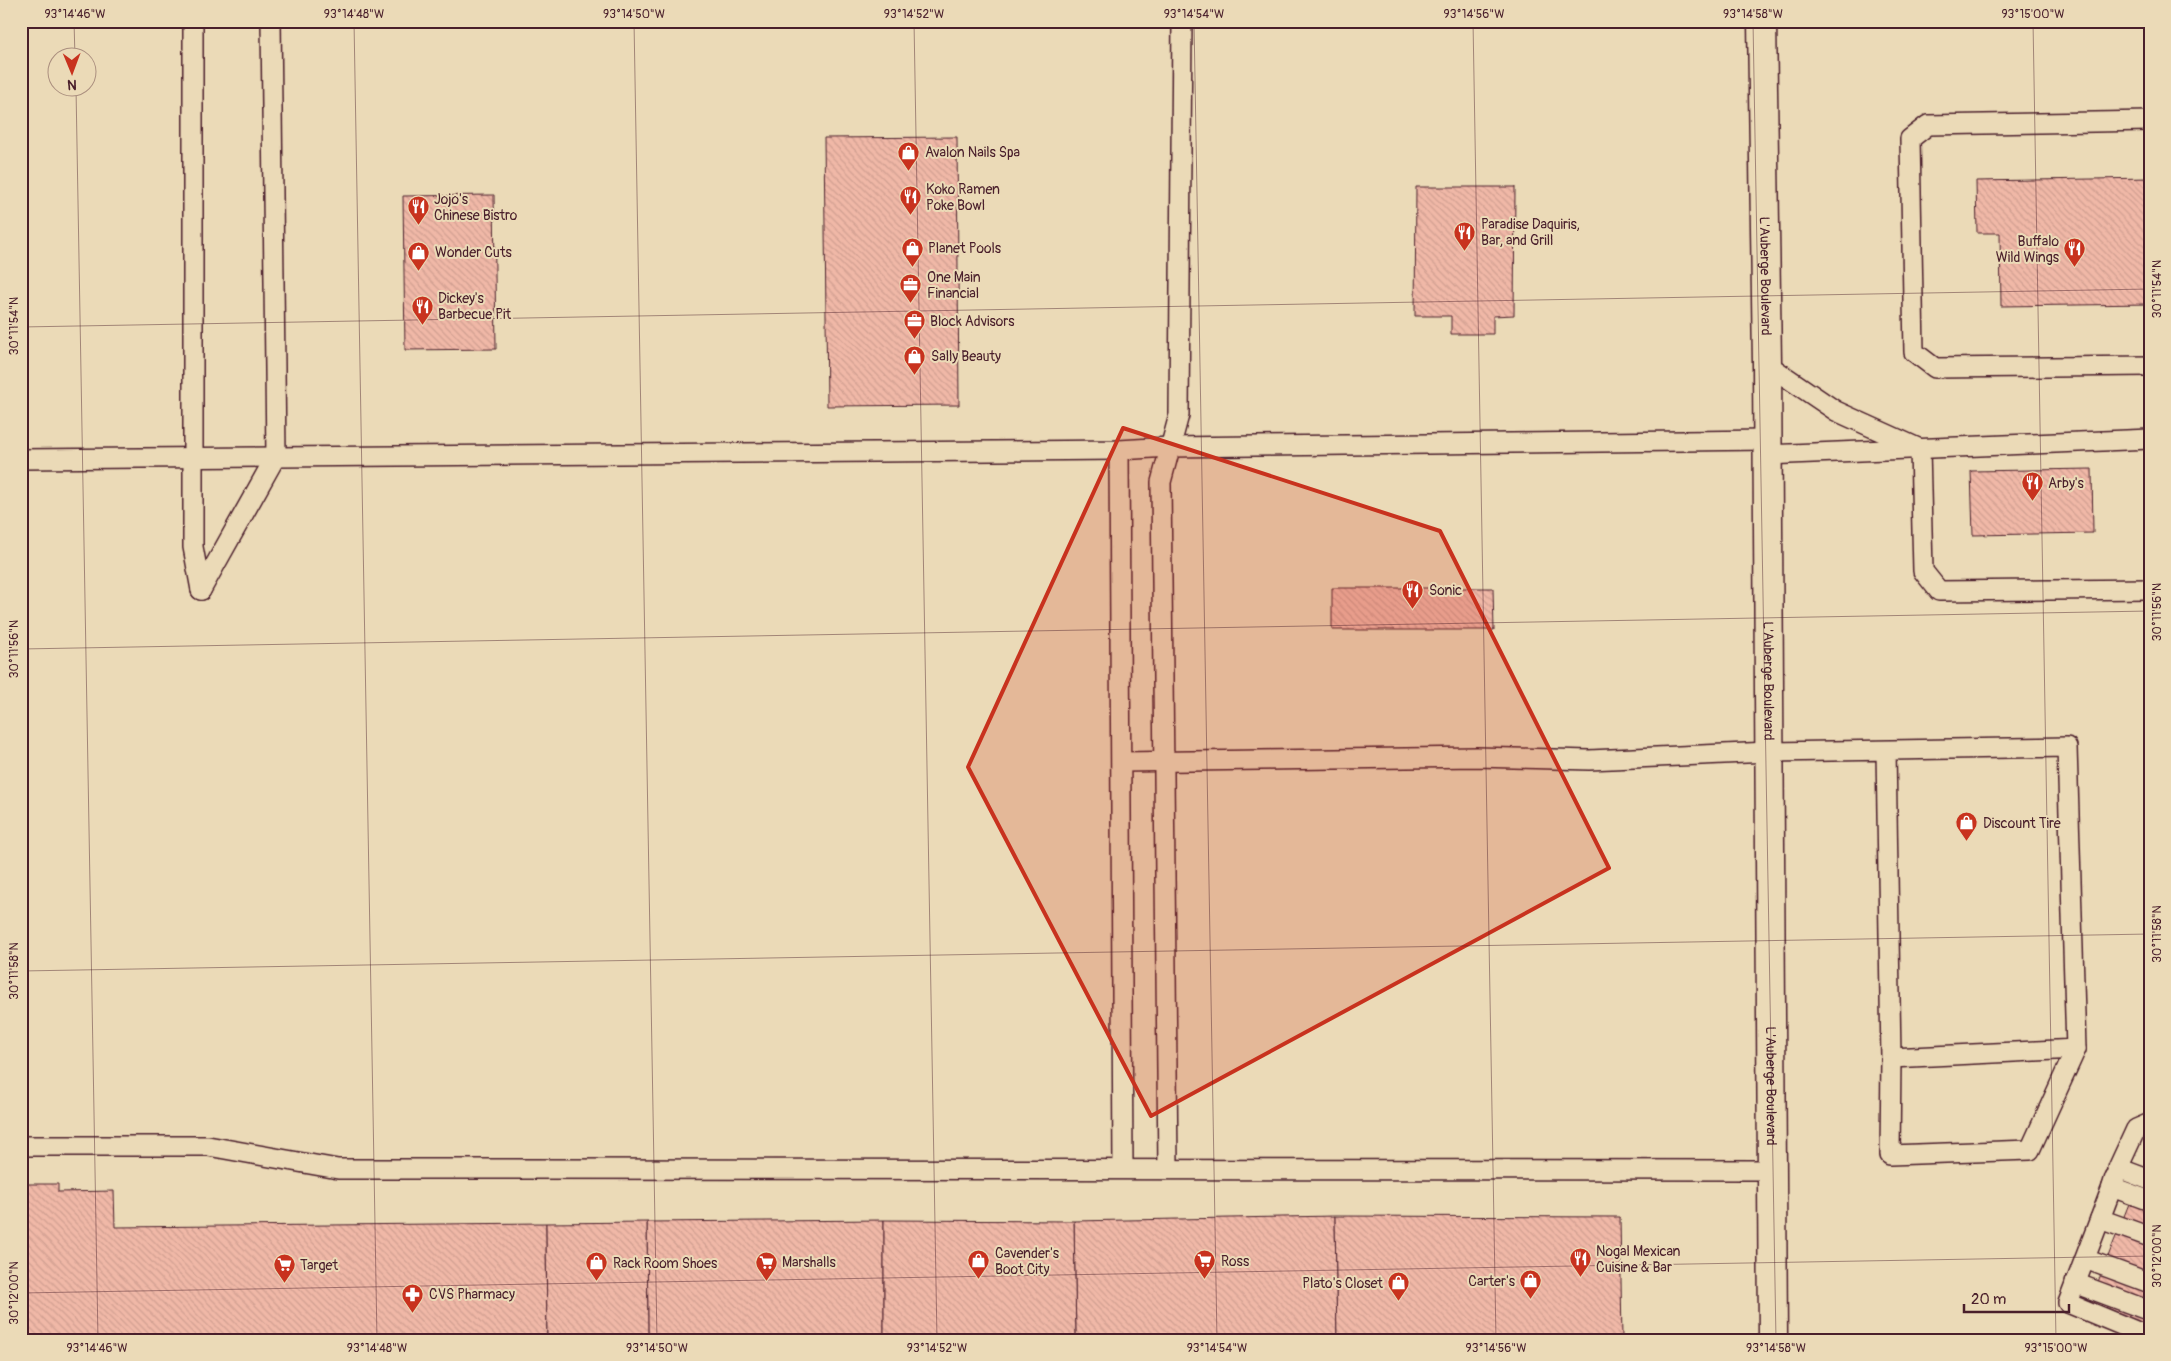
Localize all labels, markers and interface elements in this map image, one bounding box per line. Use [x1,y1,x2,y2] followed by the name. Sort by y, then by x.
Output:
[44,7,106,22] text: 93°14'46"W
[324,7,384,22] text: 93°14'48"W
[603,7,665,22] text: 93°14'50"W
[884,7,944,22] text: 93°14'52"W
[1164,7,1224,22] text: 93°14'54"W
[1444,7,1504,22] text: 93°14'56"W
[1723,7,1783,22] text: 93°14'58"W
[2001,7,2065,22] text: 93°15'00"W
[48,48,98,98] north arrow
[67,76,77,93] text: N
[897,140,921,171] shop icon: Avalon Nails Spa
[925,144,1020,161] place label: Avalon Nails Spa
[926,181,1000,214] place label: Koko Ramen Poke Bowl
[898,185,922,216] restaurant icon: Koko Ramen Poke Bowl
[434,191,518,224] place label: Jojo's Chinese Bistro
[406,195,430,226] restaurant icon: Jojo's Chinese Bistro
[1481,216,1580,249] place label: Paradise Daquiris, Bar, and Grill
[1756,216,1775,336] street label: L'Auberge Boulevard
[1453,220,1477,251] restaurant icon: Paradise Daquiris, Bar, and Grill
[1996,233,2060,266] place label: Buffalo Wild Wings
[900,236,924,267] shop icon: Planet Pools
[2063,237,2087,268] restaurant icon: Buffalo Wild Wings
[407,240,431,271] shop icon: Wonder Cuts
[928,240,1002,257] place label: Planet Pools
[435,244,513,261] place label: Wonder Cuts
[2150,260,2165,318] text: 30°11'54"N
[927,269,981,302] place label: One Main Financial
[899,273,923,304] office icon: One Main Financial
[438,290,512,323] place label: Dickey's Barbecue Pit
[410,294,434,325] restaurant icon: Dickey's Barbecue Pit
[7,297,22,355] text: 30°11'54"N
[902,309,926,340] office icon: Block Advisors
[930,313,1015,330] place label: Block Advisors
[903,344,927,375] shop icon: Sally Beauty
[931,348,1001,365] place label: Sally Beauty
[2020,471,2044,502] restaurant icon: Arby's
[2048,475,2084,492] place label: Arby's
[1401,578,1425,609] restaurant icon: Sonic
[1429,582,1462,599] place label: Sonic
[2150,583,2165,641] text: 30°11'56"N
[7,620,22,678] text: 30°11'56"N
[1760,621,1778,741] street label: L'Auberge Boulevard
[1955,811,1979,842] shop icon: Discount Tire
[1983,815,2061,832] place label: Discount Tire
[2150,905,2165,963] text: 30°11'58"N
[7,942,22,1000] text: 30°11'58"N
[1763,1026,1780,1146] street label: L'Auberge Boulevard
[2150,1224,2165,1288] text: 30°12'00"N
[1596,1243,1681,1276] place label: Nogal Mexican Cuisine & Bar
[995,1245,1060,1278] place label: Cavender's Boot City
[1568,1247,1592,1278] restaurant icon: Nogal Mexican Cuisine & Bar
[967,1249,991,1280] shop icon: Cavender's Boot City
[1193,1249,1217,1280] supermarket icon: Ross
[754,1250,778,1281] supermarket icon: Marshalls
[585,1251,609,1282] shop icon: Rack Room Shoes
[272,1253,296,1284] supermarket icon: Target
[1221,1253,1250,1270] place label: Ross
[782,1254,837,1271] place label: Marshalls
[613,1255,718,1272] place label: Rack Room Shoes
[300,1257,338,1274] place label: Target
[7,1261,22,1325] text: 30°12'00"N
[1519,1269,1543,1300] shop icon: Carter's
[1387,1271,1411,1302] shop icon: Plato's Closet
[1468,1273,1516,1290] place label: Carter's
[1302,1275,1383,1292] place label: Plato's Closet
[1964,1281,2068,1313] scale bar
[401,1282,425,1313] pharmacy icon: CVS Pharmacy
[429,1286,515,1303] place label: CVS Pharmacy
[1971,1290,2006,1309] text: 20 m
[66,1341,128,1356] text: 93°14'46"W
[347,1341,407,1356] text: 93°14'48"W
[626,1341,688,1356] text: 93°14'50"W
[907,1341,967,1356] text: 93°14'52"W
[1187,1341,1247,1356] text: 93°14'54"W
[1466,1341,1526,1356] text: 93°14'56"W
[1746,1341,1806,1356] text: 93°14'58"W
[2024,1341,2088,1356] text: 93°15'00"W

